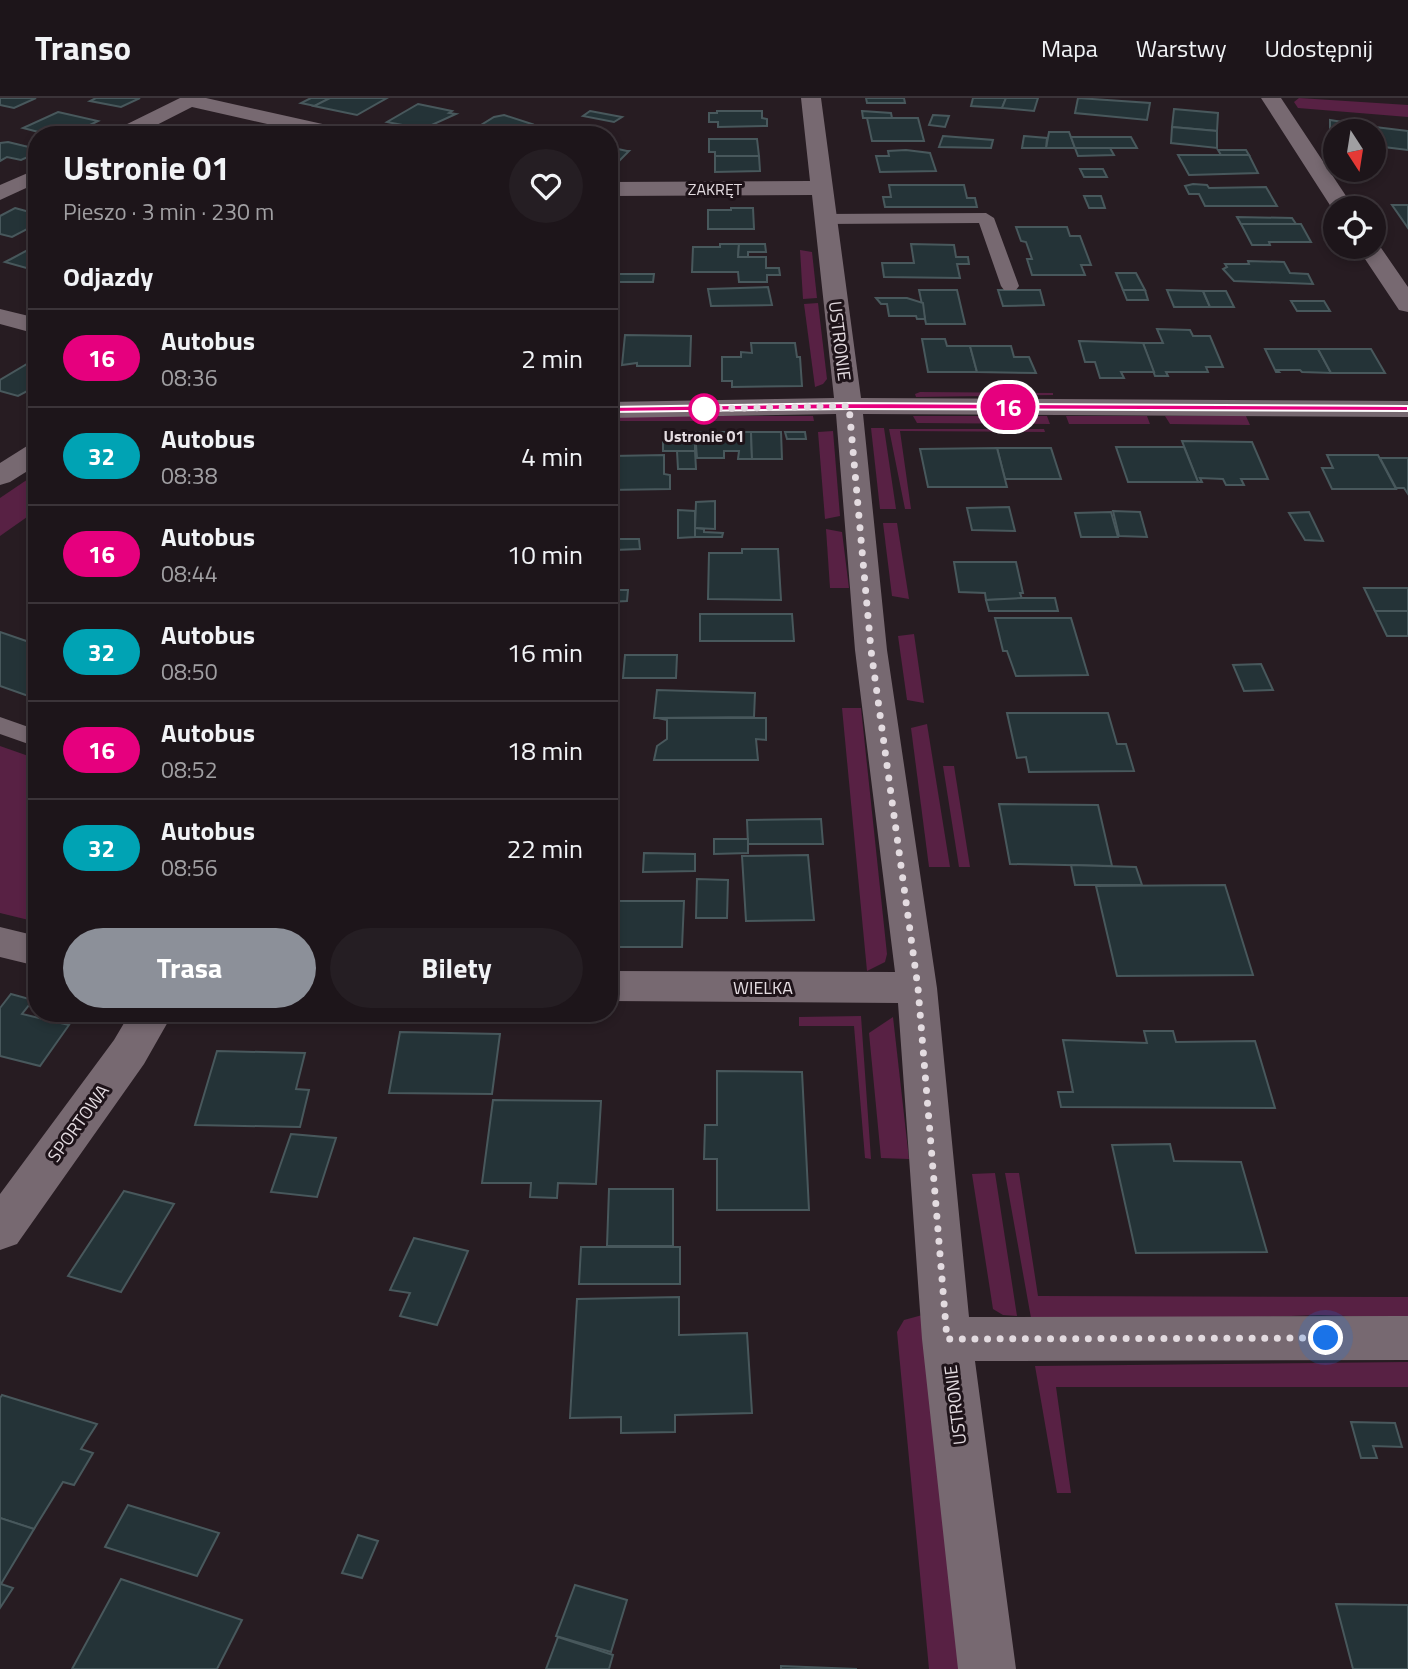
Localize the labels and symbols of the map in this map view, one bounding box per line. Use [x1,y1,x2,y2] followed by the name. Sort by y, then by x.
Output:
[1323,119,1386,182] north arrow
[688,177,743,201] street label: ZAKRĘT
[822,299,858,383] street label: USTRONIE
[976,384,1040,430] line badge: 16
[689,394,719,424] marker: Ustronie 01
[664,424,744,448] place label: Ustronie 01
[733,974,793,1001] street label: WIELKA
[40,1078,116,1168] street label: SPORTOWA
[1308,1320,1343,1355] your location
[937,1363,973,1447] street label: USTRONIE

